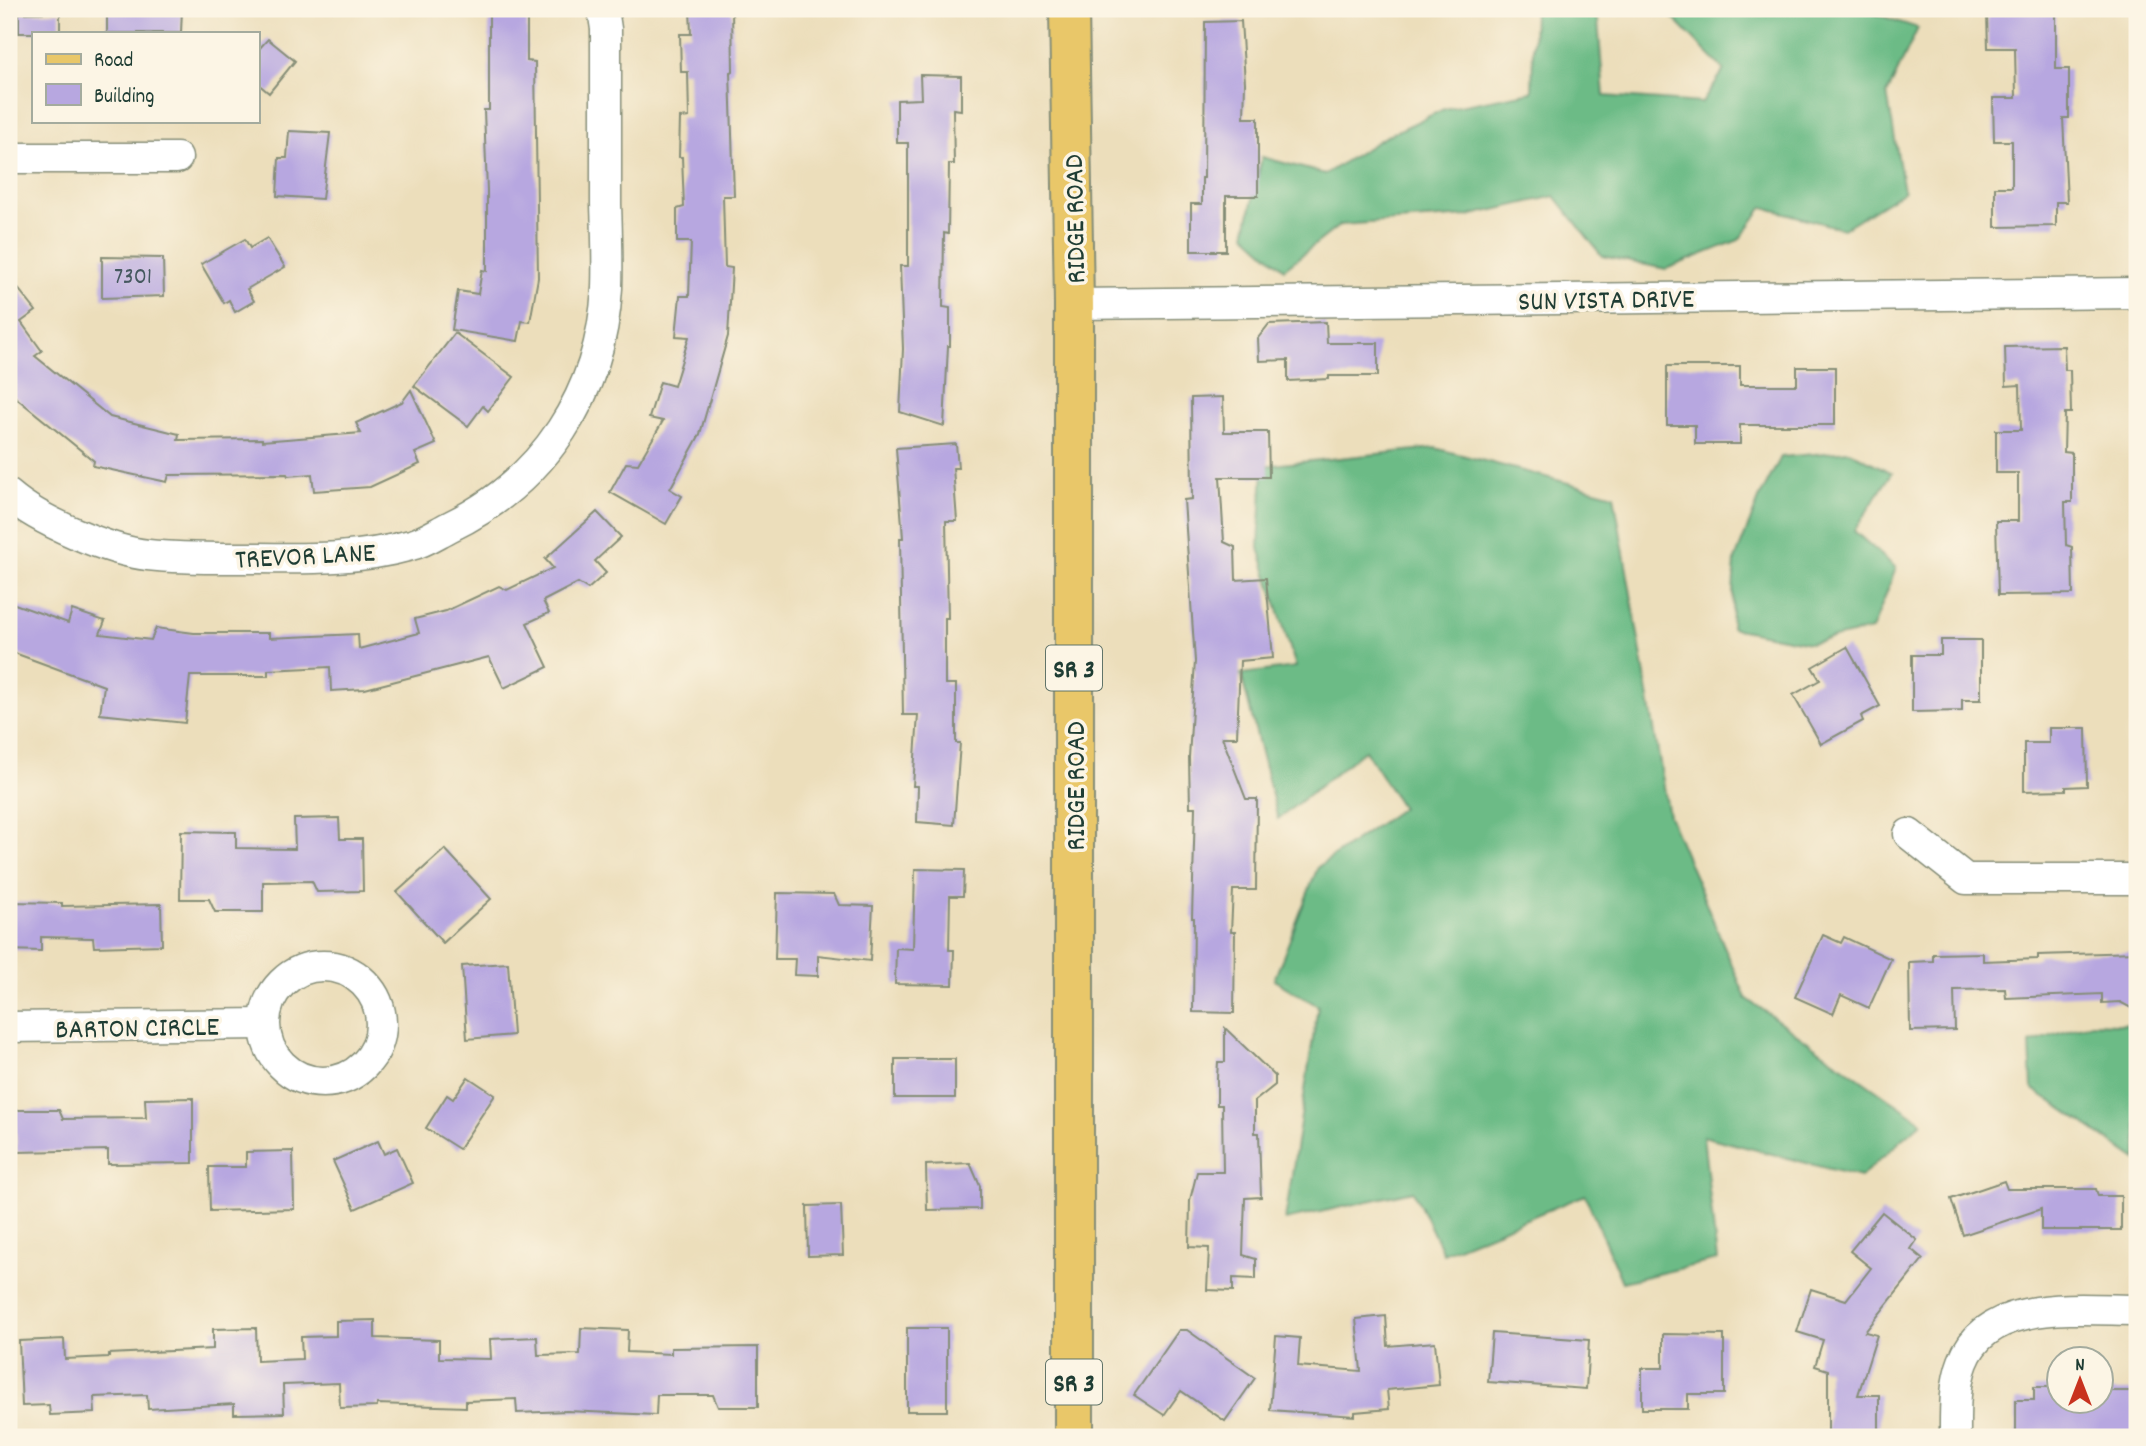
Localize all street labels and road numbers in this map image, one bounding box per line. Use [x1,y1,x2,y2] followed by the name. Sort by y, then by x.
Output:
[1057,154,1099,284] street label: RIDGE ROAD
[1518,281,1695,325] street label: SUN VISTA DRIVE
[234,535,377,583] street label: TREVOR LANE
[1046,646,1102,690] road number: SR 3
[1059,721,1099,851] street label: RIDGE ROAD
[55,1010,220,1052] street label: BARTON CIRCLE
[1046,1359,1102,1404] road number: SR 3

